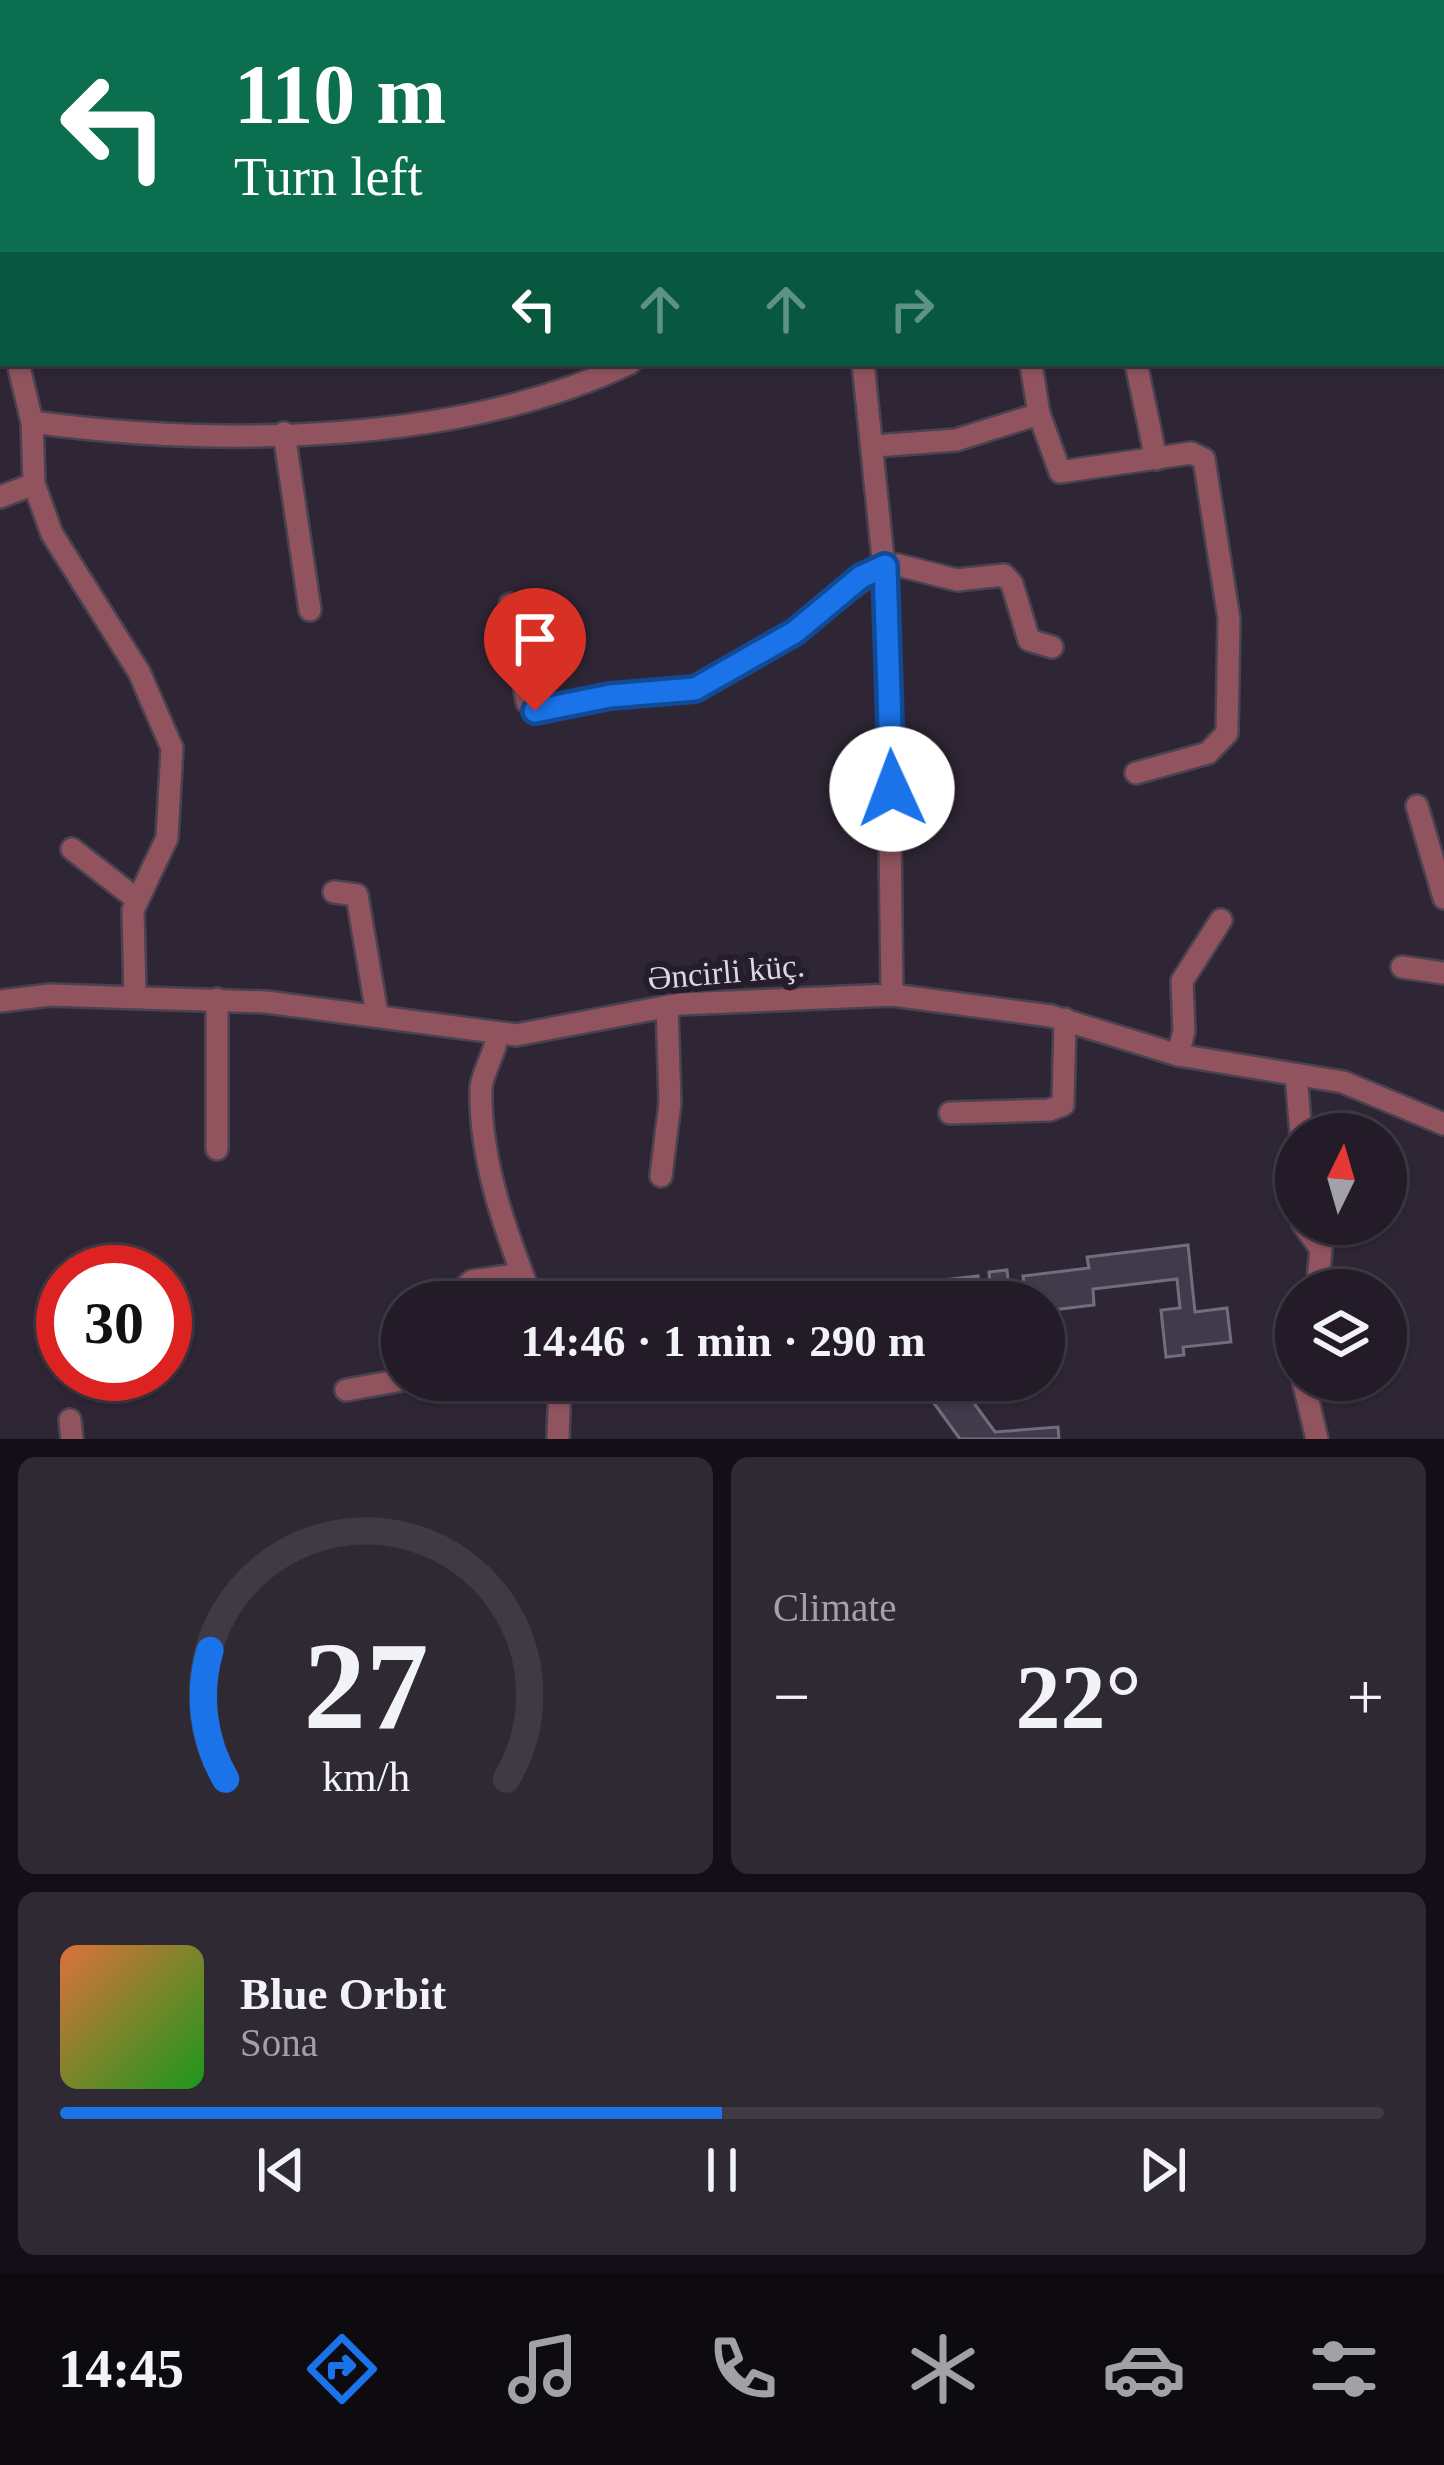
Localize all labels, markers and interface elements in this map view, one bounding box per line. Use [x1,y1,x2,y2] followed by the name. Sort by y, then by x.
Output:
[36,48,192,204] icon: left
[234,48,446,141] text: 110 m
[234,147,423,207] text: Turn left
[501,276,567,342] icon: left
[627,276,693,342] icon: ahead
[753,276,819,342] icon: ahead
[879,276,945,342] icon: right
[484,588,586,711] pin
[502,606,568,672] icon: arrive
[829,726,955,852] position arrow
[646,947,806,997] street label: Əncirli küç.
[1275,1113,1407,1245] north arrow
[1275,1113,1407,1401] map controls
[36,1245,192,1401] speed limit sign: 30
[1275,1269,1407,1401] button: layers
[521,1316,926,1366] text: 14:46 · 1 min · 290 m
[773,1586,896,1629] text: Climate
[303,1617,428,1755] text: 27
[1016,1648,1142,1747] text: 22°
[773,1660,810,1733] text: −
[1347,1660,1384,1733] text: +
[321,1752,410,1799] text: km/h
[240,1969,446,2019] text: Blue Orbit
[240,2021,318,2064] text: Sona
[248,2137,314,2203] icon: previous
[689,2137,755,2203] icon: pause
[1130,2137,1196,2203] icon: next
[300,2327,384,2411] icon: directions
[501,2327,585,2411] icon: music
[701,2327,785,2411] icon: phone
[901,2327,985,2411] icon: climate
[1102,2327,1186,2411] icon: car
[1302,2327,1386,2411] icon: filters
[58,2339,184,2399] text: 14:45

